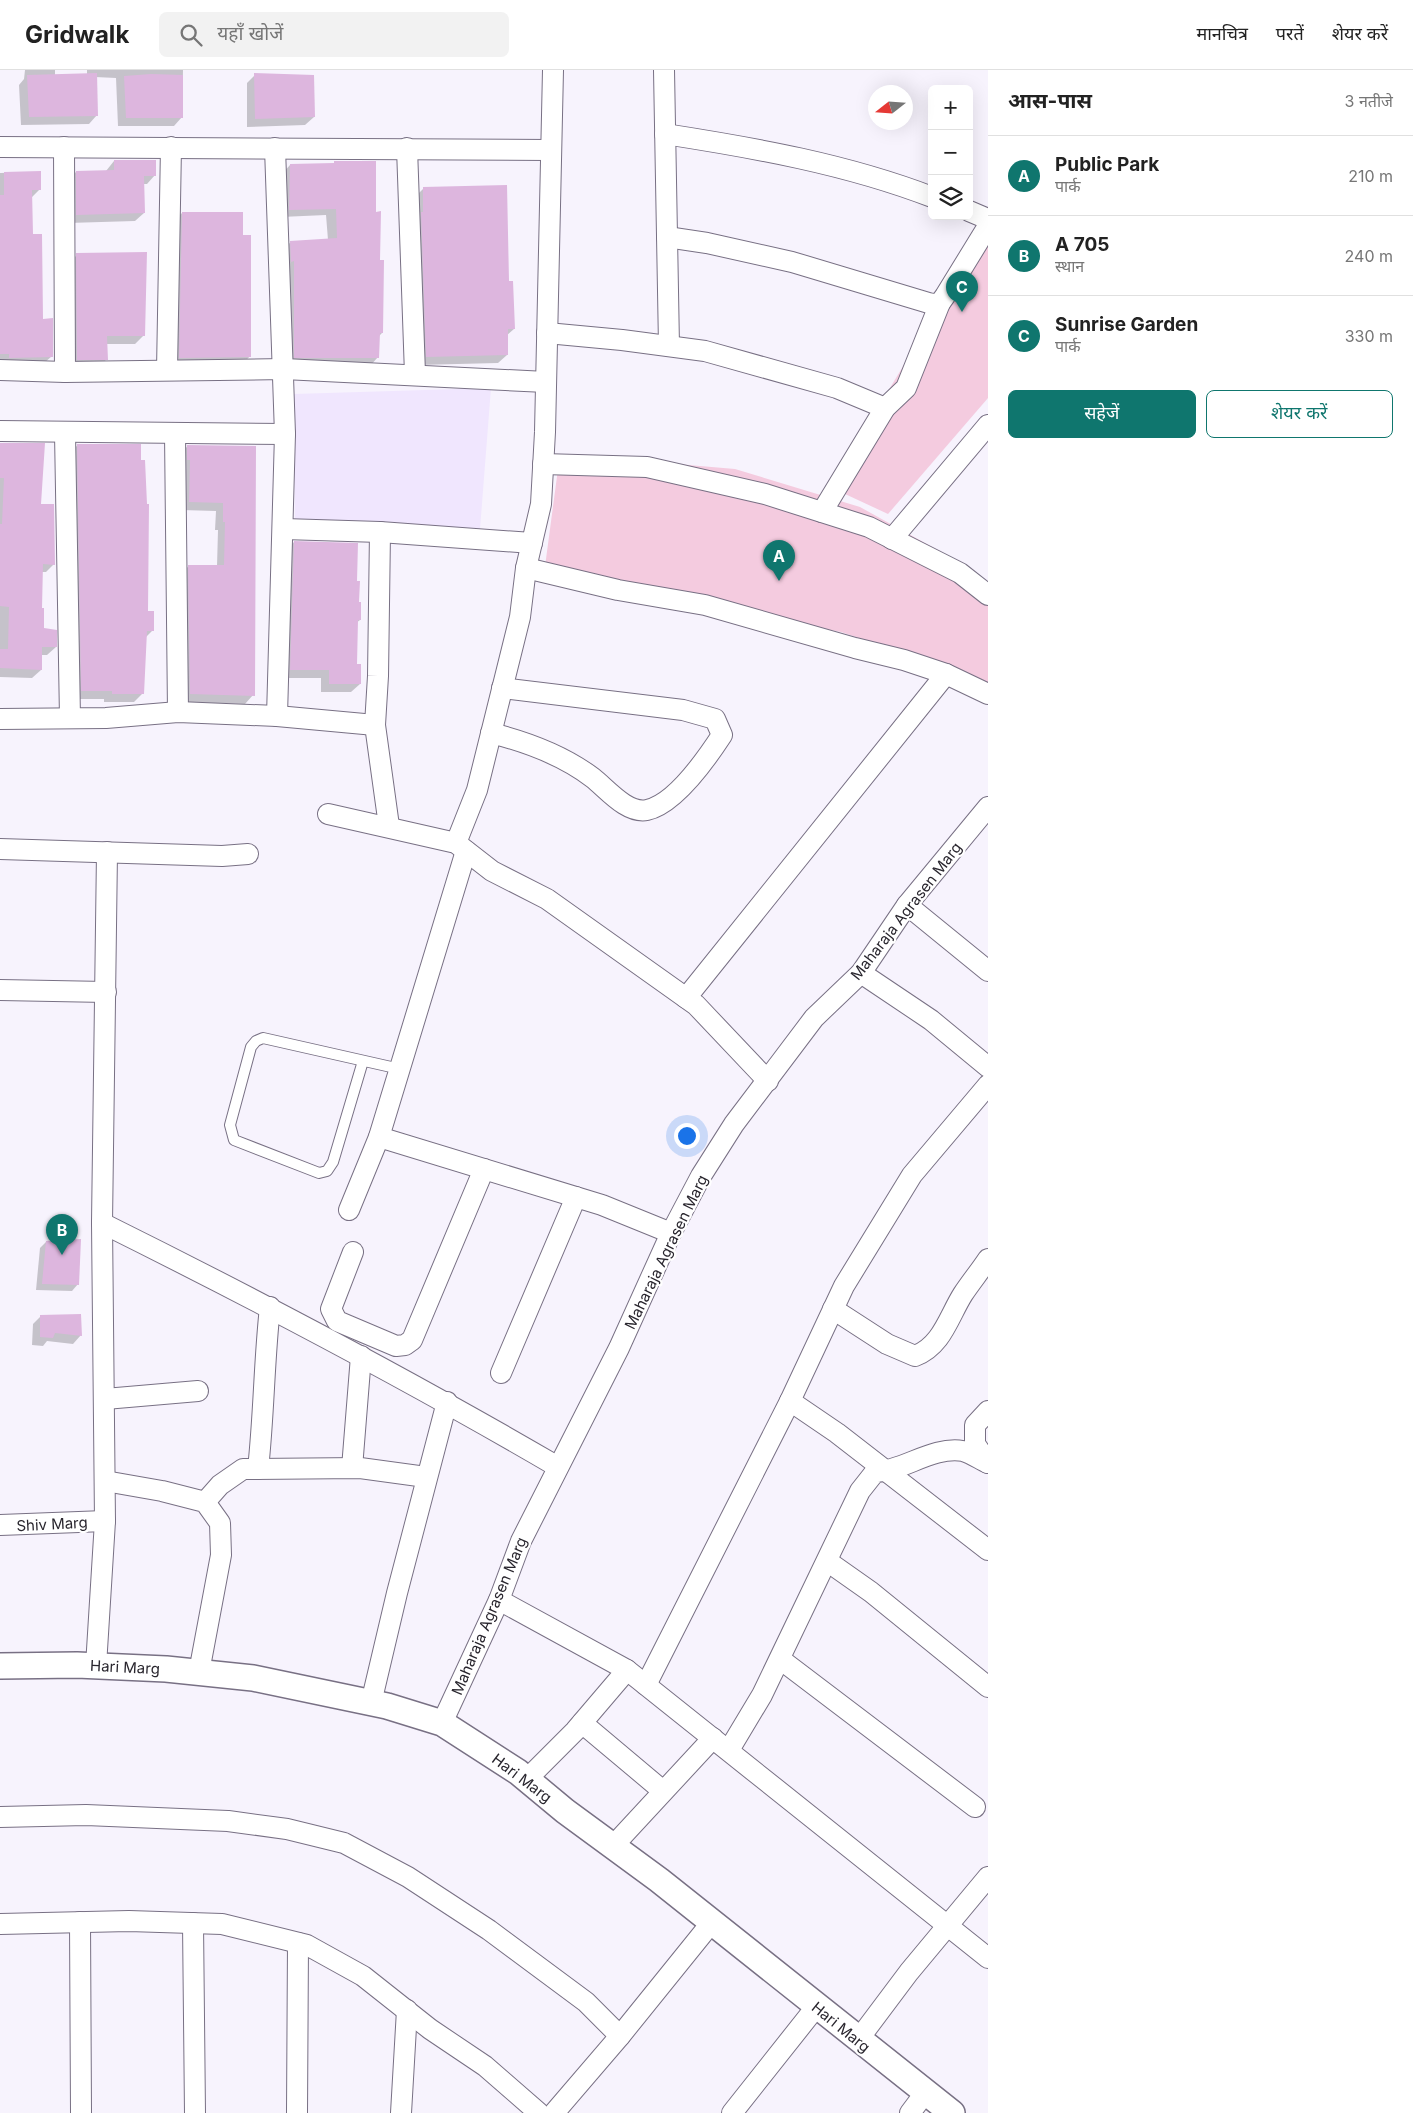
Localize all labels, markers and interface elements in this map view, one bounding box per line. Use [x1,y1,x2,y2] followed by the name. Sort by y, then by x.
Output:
[159,12,509,57] search box
[25,20,129,49] text: Gridwalk
[177,21,205,49] icon: search
[217,22,283,45] text: यहाँ खोजें
[1196,23,1248,44] text: मानचित्र
[1276,23,1304,44] text: परतें
[1332,23,1388,44] text: शेयर करें
[868,85,913,130] north arrow
[928,85,973,220] map controls
[928,85,973,130] button: +
[1008,88,1092,113] text: आस-पास
[1345,91,1393,111] text: 3 नतीजे
[928,130,973,175] button: −
[1055,153,1159,176] text: Public Park
[1018,166,1030,186] text: A
[1348,166,1393,186] text: 210 m
[928,175,973,220] button: layers
[1055,176,1081,196] text: पार्क
[1055,233,1109,256] text: A 705
[1019,246,1029,266] text: B
[1345,246,1393,266] text: 240 m
[1055,256,1084,276] text: स्थान
[946,271,978,312] pin: C
[1055,313,1198,336] text: Sunrise Garden
[1018,326,1030,346] text: C
[1345,326,1393,346] text: 330 m
[1055,336,1081,356] text: पार्क
[1008,390,1196,438] button: सहेजें
[1206,390,1393,438] button: शेयर करें
[763,540,795,581] pin: A
[846,838,966,984] street label: Maharaja Agrasen Marg
[674,1123,700,1149] your location
[620,1172,712,1332] street label: Maharaja Agrasen Marg
[46,1214,78,1255] pin: B
[16,1513,88,1535] street label: Shiv Marg
[447,1534,531,1698] street label: Maharaja Agrasen Marg
[90,1656,160,1678] street label: Hari Marg
[488,1749,556,1807] street label: Hari Marg
[808,1998,874,2056] street label: Hari Marg

